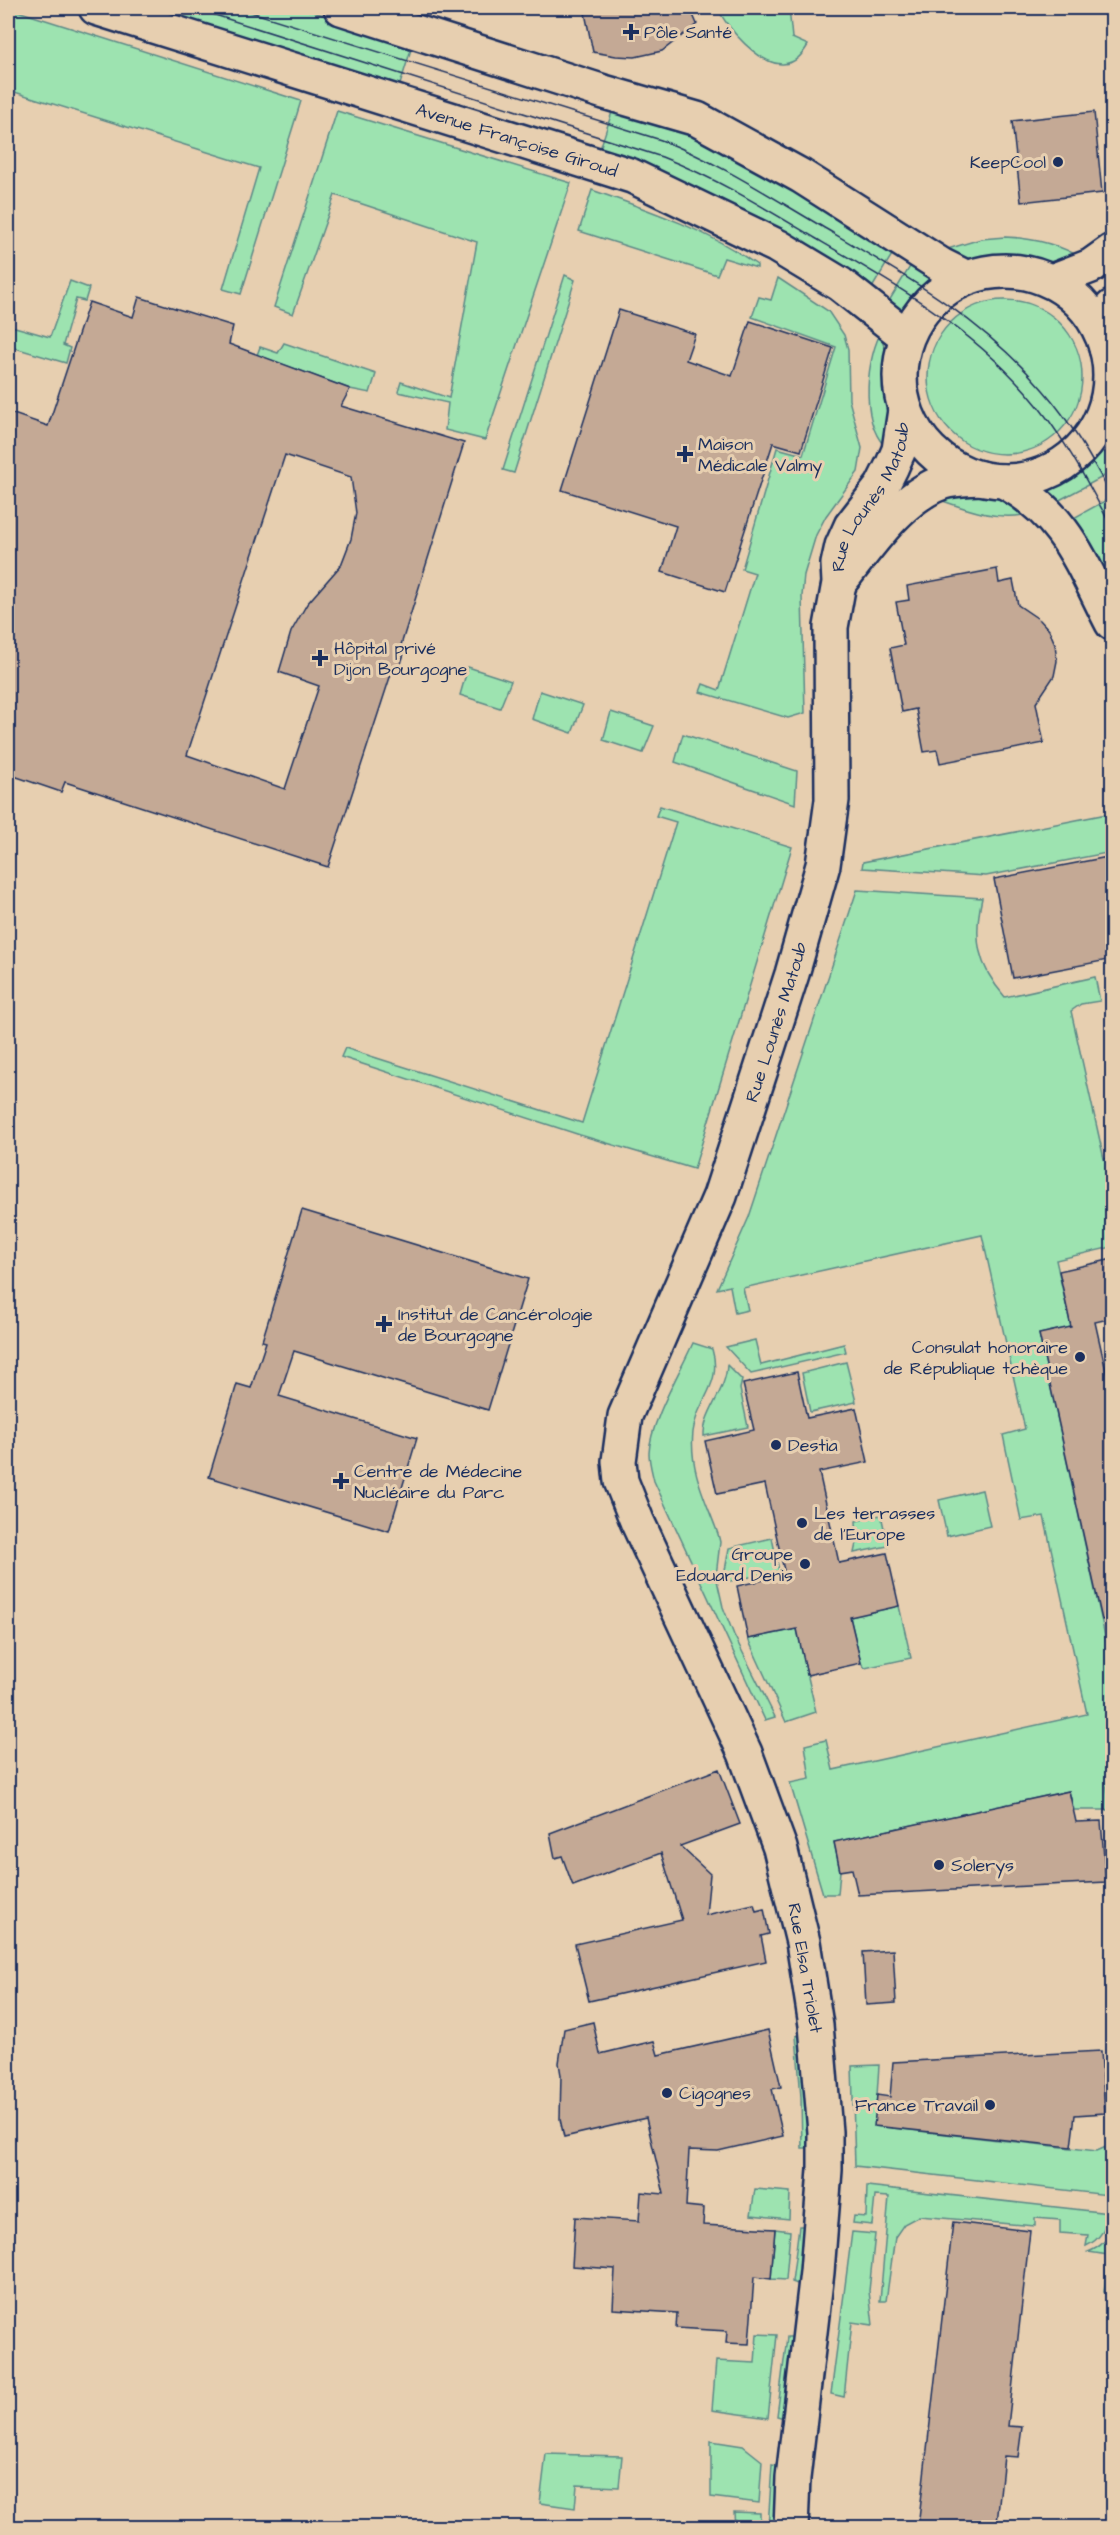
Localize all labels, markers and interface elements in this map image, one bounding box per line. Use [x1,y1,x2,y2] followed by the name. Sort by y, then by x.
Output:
[644,20,732,45] place label: Pôle Santé
[622,23,640,41] marker: Pôle Santé
[413,97,621,183] street label: Avenue Françoise Giroud
[970,150,1046,175] place label: KeepCool
[1051,155,1065,169] marker: KeepCool
[825,420,916,572] street label: Rue Lounès Matoub
[698,432,822,479] place label: Maison Médicale Valmy
[676,445,694,463] marker: Maison Médicale Valmy
[334,636,468,683] place label: Hôpital privé Dijon Bourgogne
[311,649,329,667] marker: Hôpital privé Dijon Bourgogne
[739,939,813,1105] street label: Rue Lounès Matoub
[398,1302,593,1349] place label: Institut de Cancérologie de Bourgogne
[375,1315,393,1333] marker: Institut de Cancérologie de Bourgogne
[884,1335,1068,1381] place label: Consulat honoraire de République tchèque
[1073,1350,1087,1364] marker: Consulat honoraire de République tchèque
[788,1433,838,1458] place label: Destia
[769,1438,783,1452] marker: Destia
[354,1459,523,1505] place label: Centre de Médecine Nucléaire du Parc
[332,1472,350,1490] marker: Centre de Médecine Nucléaire du Parc
[814,1501,935,1547] place label: Les terrasses de l'Europe
[795,1516,809,1530] marker: Les terrasses de l'Europe
[676,1542,793,1588] place label: Groupe Edouard Denis
[798,1557,812,1571] marker: Groupe Edouard Denis
[951,1853,1014,1879] place label: Solerys
[932,1858,946,1872] marker: Solerys
[781,1901,829,2036] street label: Rue Elsa Triolet
[679,2081,751,2107] place label: Cigognes
[660,2086,674,2100] marker: Cigognes
[855,2093,978,2118] place label: France Travail
[983,2098,997,2112] marker: France Travail

